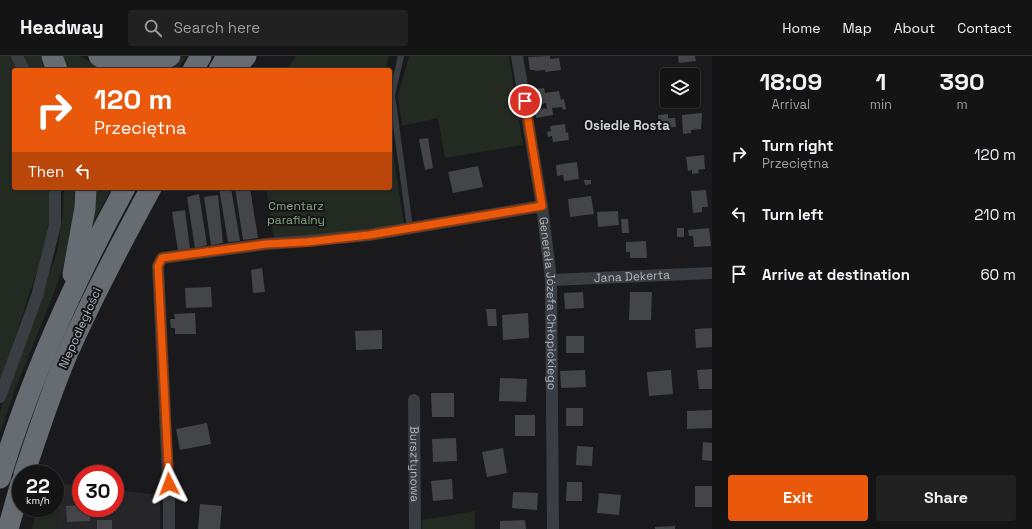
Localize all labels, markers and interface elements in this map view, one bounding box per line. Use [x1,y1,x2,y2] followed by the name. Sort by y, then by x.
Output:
[128,10,408,46] search box
[20,15,104,40] text: Headway
[142,17,164,39] icon: search
[174,18,260,37] text: Search here
[782,19,820,37] text: Home
[842,19,872,37] text: Map
[894,19,935,37] text: About
[957,19,1012,37] text: Contact
[759,66,822,97] text: 18:09
[875,66,886,97] text: 1
[940,66,985,97] text: 390
[660,68,700,108] map controls
[660,68,700,108] button: layers
[94,81,172,117] text: 120 m
[28,84,80,136] icon: right
[508,84,542,118] pin
[514,90,536,112] icon: arrive
[772,96,810,113] text: Arrival
[870,96,892,113] text: min
[956,96,968,113] text: m
[94,116,186,139] text: Przeciętna
[584,117,670,134] district label: Osiedle Rosta
[762,136,833,155] text: Turn right
[728,143,750,165] icon: right
[974,145,1016,164] text: 120 m
[762,155,829,172] text: Przeciętna
[72,160,94,182] icon: left
[28,162,64,181] text: Then
[267,198,325,228] park label: Cmentarz parafialny
[728,203,750,225] icon: left
[762,205,824,224] text: Turn left
[974,205,1016,224] text: 210 m
[535,216,560,390] street label: Generała Józefa Chłopickiego
[728,263,750,285] icon: arrive
[762,265,910,284] text: Arrive at destination
[980,265,1016,284] text: 60 m
[593,267,671,286] street label: Jana Dekerta
[55,285,105,371] street label: Niepodległości
[406,426,423,502] street label: Bursztynowa
[148,463,190,505] position arrow
[72,465,124,517] speed limit sign: 30
[26,473,50,499] text: 22
[728,475,868,521] button: Exit
[876,475,1016,521] button: Share
[26,494,50,507] text: km/h

